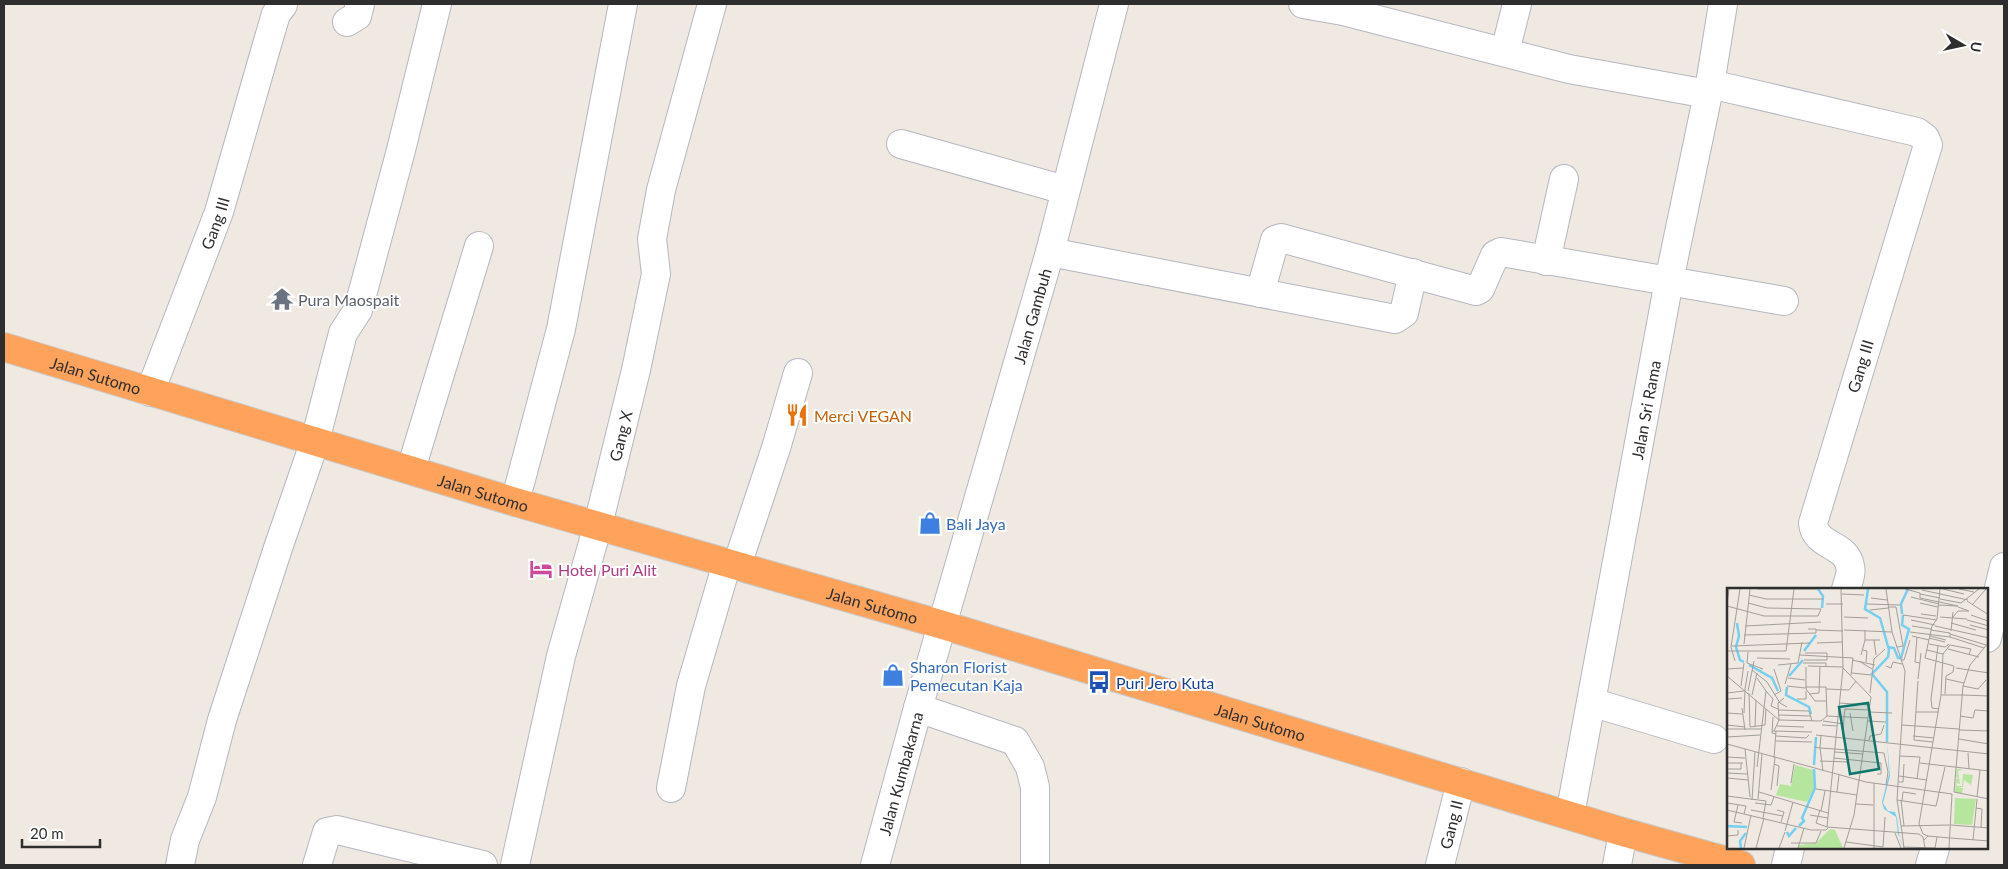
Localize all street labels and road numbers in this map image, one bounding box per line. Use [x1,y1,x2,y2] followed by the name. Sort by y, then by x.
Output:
[196,195,232,252] street label: Gang III
[1009,266,1054,366] street label: Jalan Gambuh
[1843,337,1877,395] street label: Gang III
[48,352,143,398] street label: Jalan Sutomo
[1627,359,1664,461] street label: Jalan Sri Rama
[605,408,635,463] street label: Gang X
[436,470,531,515] street label: Jalan Sutomo
[825,583,920,627] street label: Jalan Sutomo
[1213,699,1308,744] street label: Jalan Sutomo
[874,710,926,837] street label: Jalan Kumbakarna
[1435,798,1466,851] street label: Gang II

